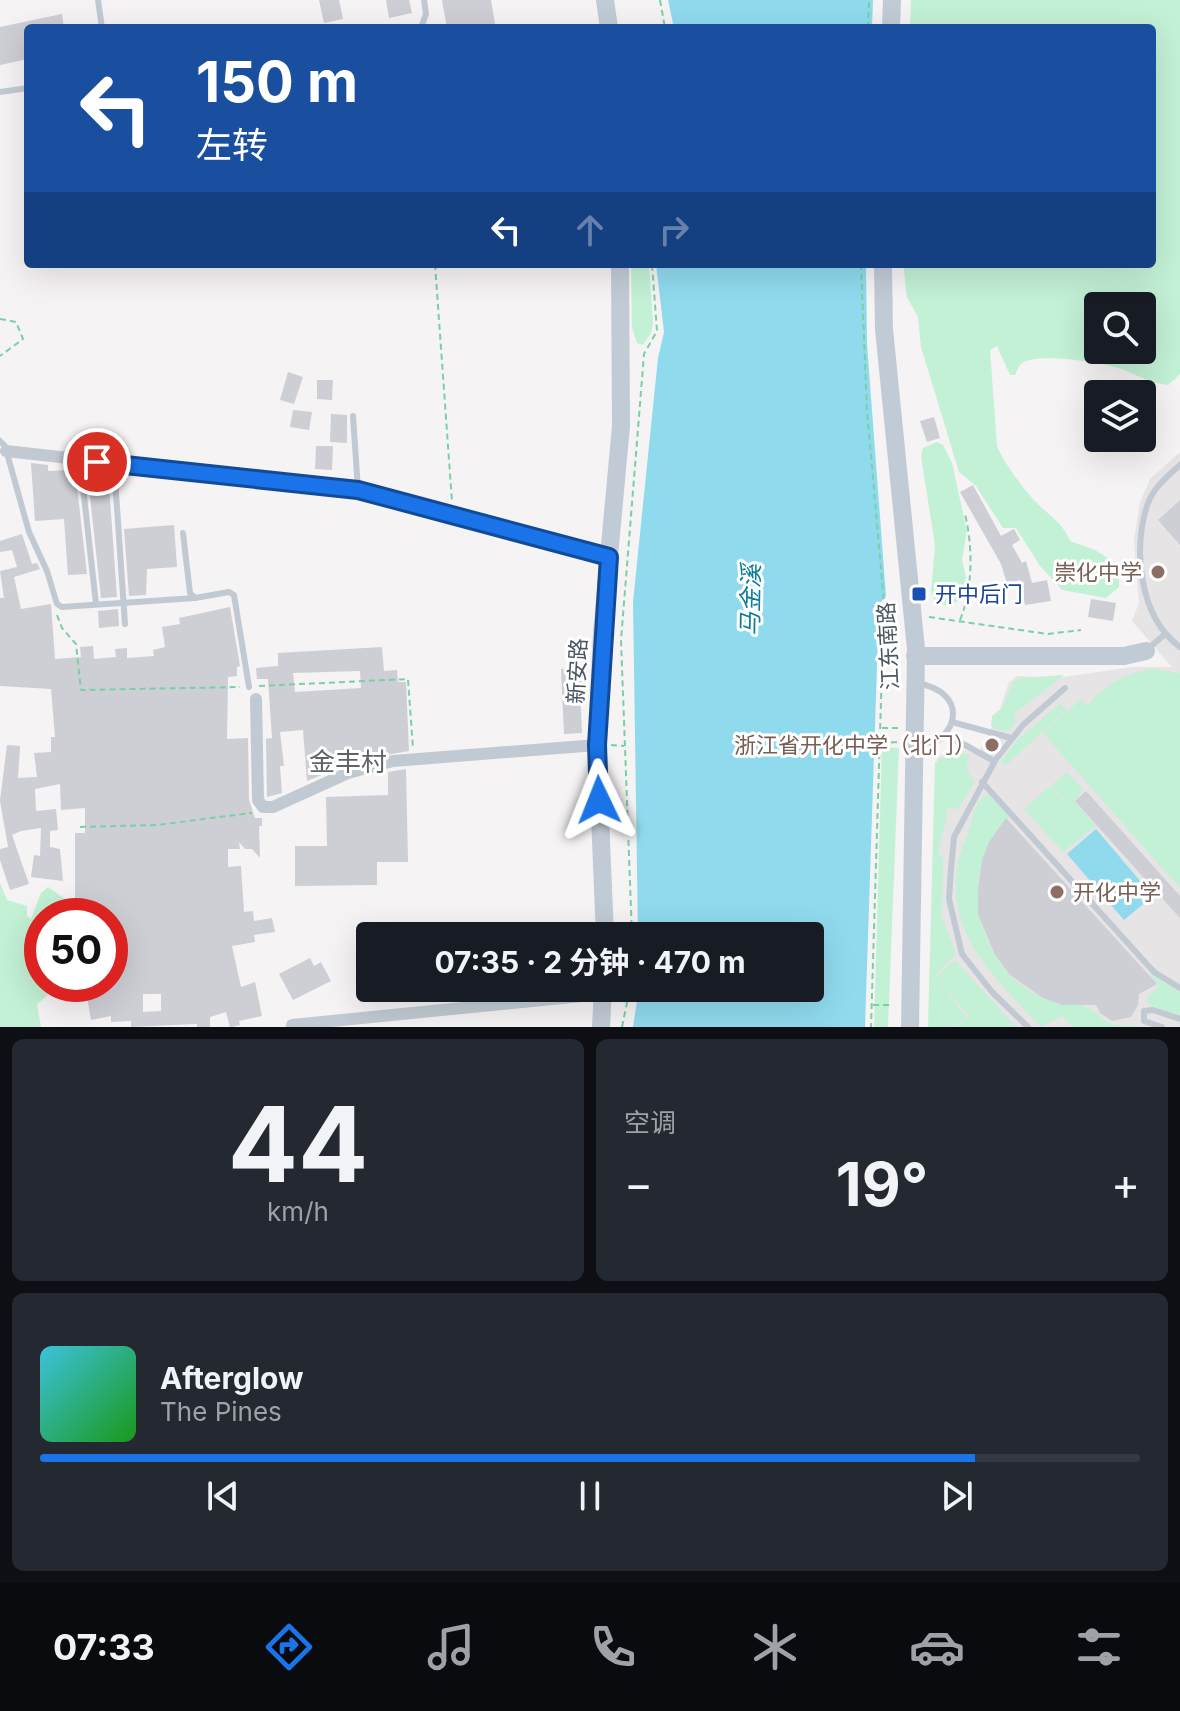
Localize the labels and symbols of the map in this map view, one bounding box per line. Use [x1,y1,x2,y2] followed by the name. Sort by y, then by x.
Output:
[63,428,131,496] pin
[1054,559,1142,585] place label: 崇化中学
[735,561,766,636] water label: 马金溪
[1149,563,1167,581] marker: 崇化中学
[935,581,1023,607] place label: 开中后门
[910,585,928,603] marker: 开中后门
[873,601,903,691] street label: 江东南路
[562,637,592,705] street label: 新安路
[734,732,976,758] place label: 浙江省开化中学（北门）
[983,736,1001,754] marker: 浙江省开化中学（北门）
[309,746,387,777] district label: 金丰村
[557,758,641,842] position arrow
[1073,879,1161,905] place label: 开化中学
[1048,883,1066,901] marker: 开化中学
[24,898,128,1002] speed limit sign: 50

